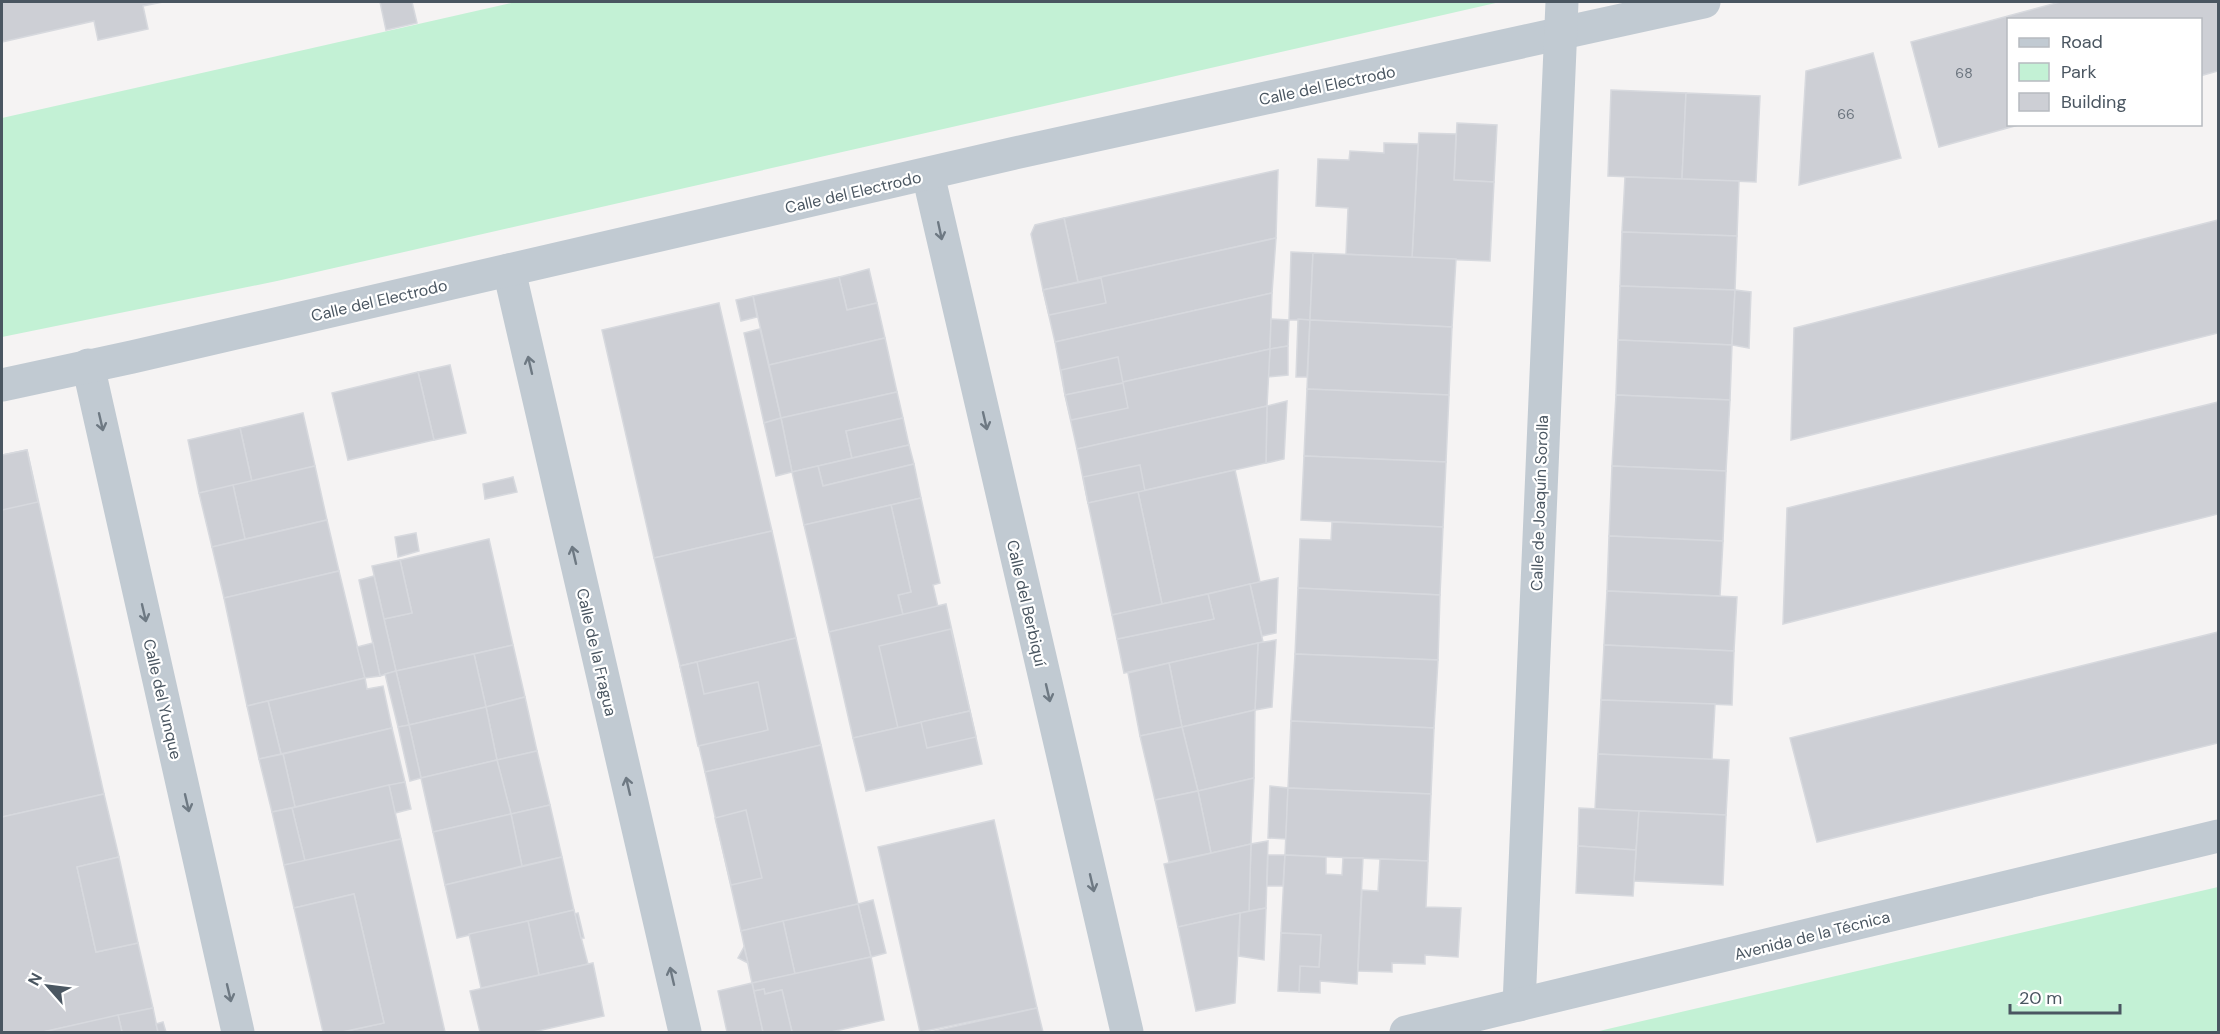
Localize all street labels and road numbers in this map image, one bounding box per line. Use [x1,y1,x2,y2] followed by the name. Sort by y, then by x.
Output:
[1257,61,1397,110] street label: Calle del Electrodo
[783,167,923,218] street label: Calle del Electrodo
[309,275,449,326] street label: Calle del Electrodo
[1526,415,1553,591] street label: Calle de Joaquín Sorolla
[1002,538,1051,669] street label: Calle del Berbiquí
[572,586,621,718] street label: Calle de la Fragua
[138,637,187,761] street label: Calle del Yunque
[1732,906,1892,965] street label: Avenida de la Técnica

